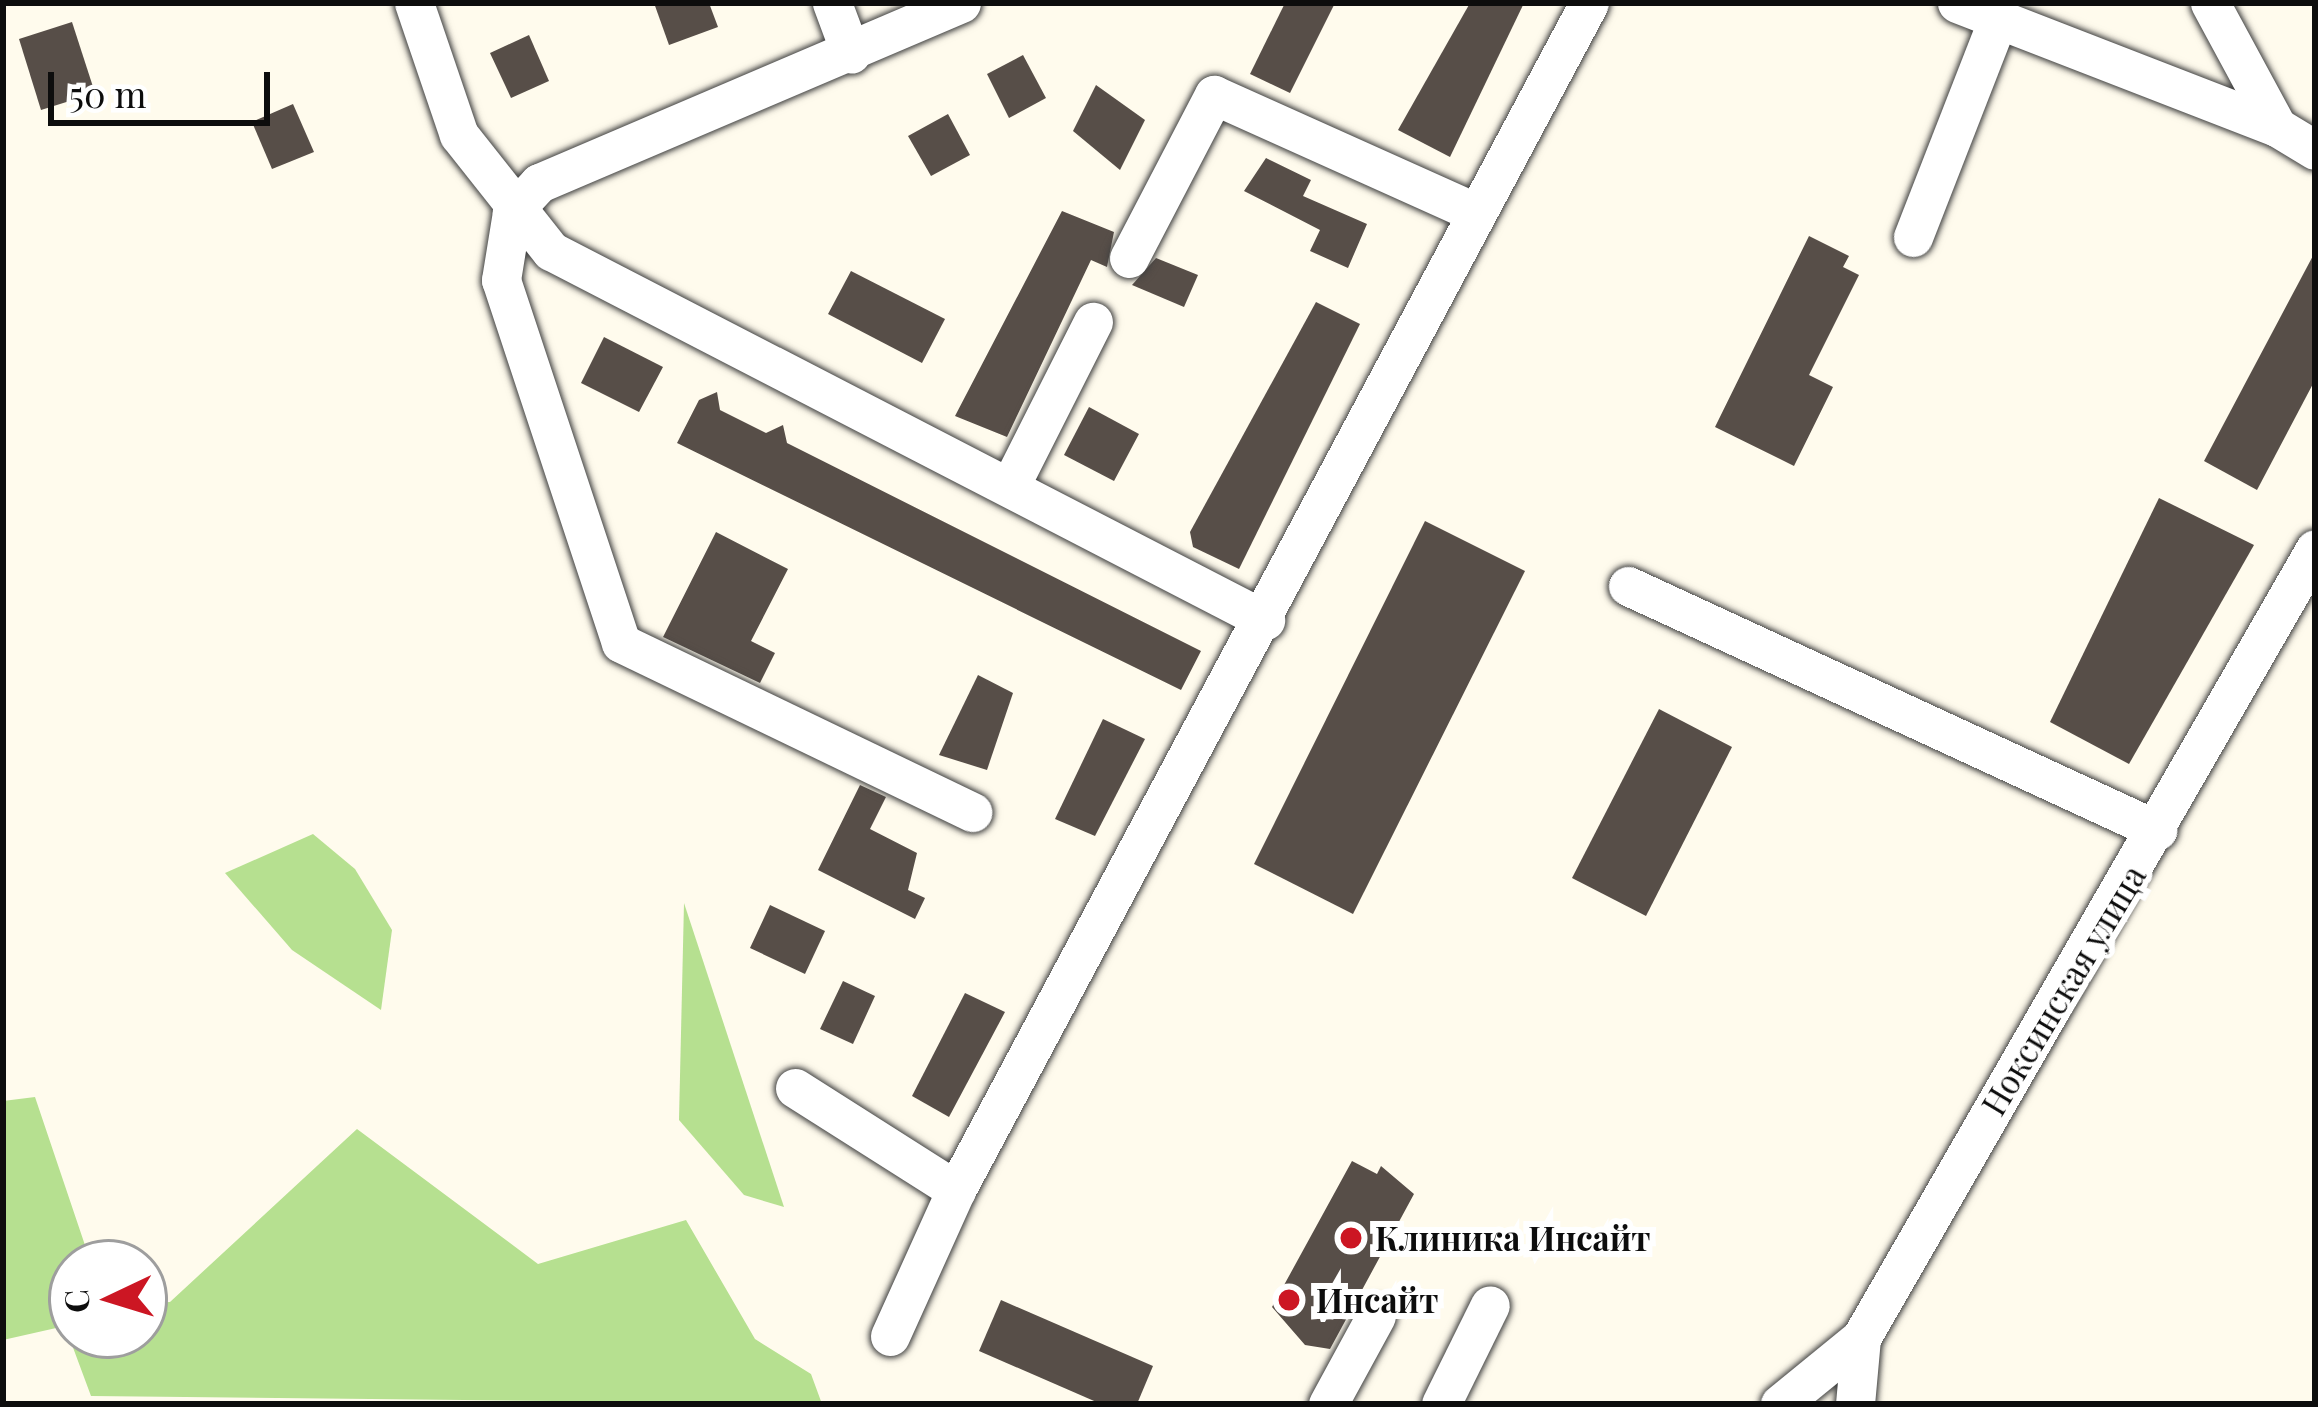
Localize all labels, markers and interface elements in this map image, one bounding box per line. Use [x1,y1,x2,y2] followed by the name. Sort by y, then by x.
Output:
[54,48,276,122] scale bar
[69,69,146,117] text: 50 m
[1973,858,2153,1122] street label: Ноксинская улица
[1375,1218,1651,1258] place label: Клиника Инсайт
[1338,1225,1364,1251] marker: Клиника Инсайт
[48,1239,168,1359] north arrow
[1316,1280,1438,1320] place label: Инсайт
[1273,1284,1305,1316] marker: Инсайт
[52,1288,98,1314] text: С

